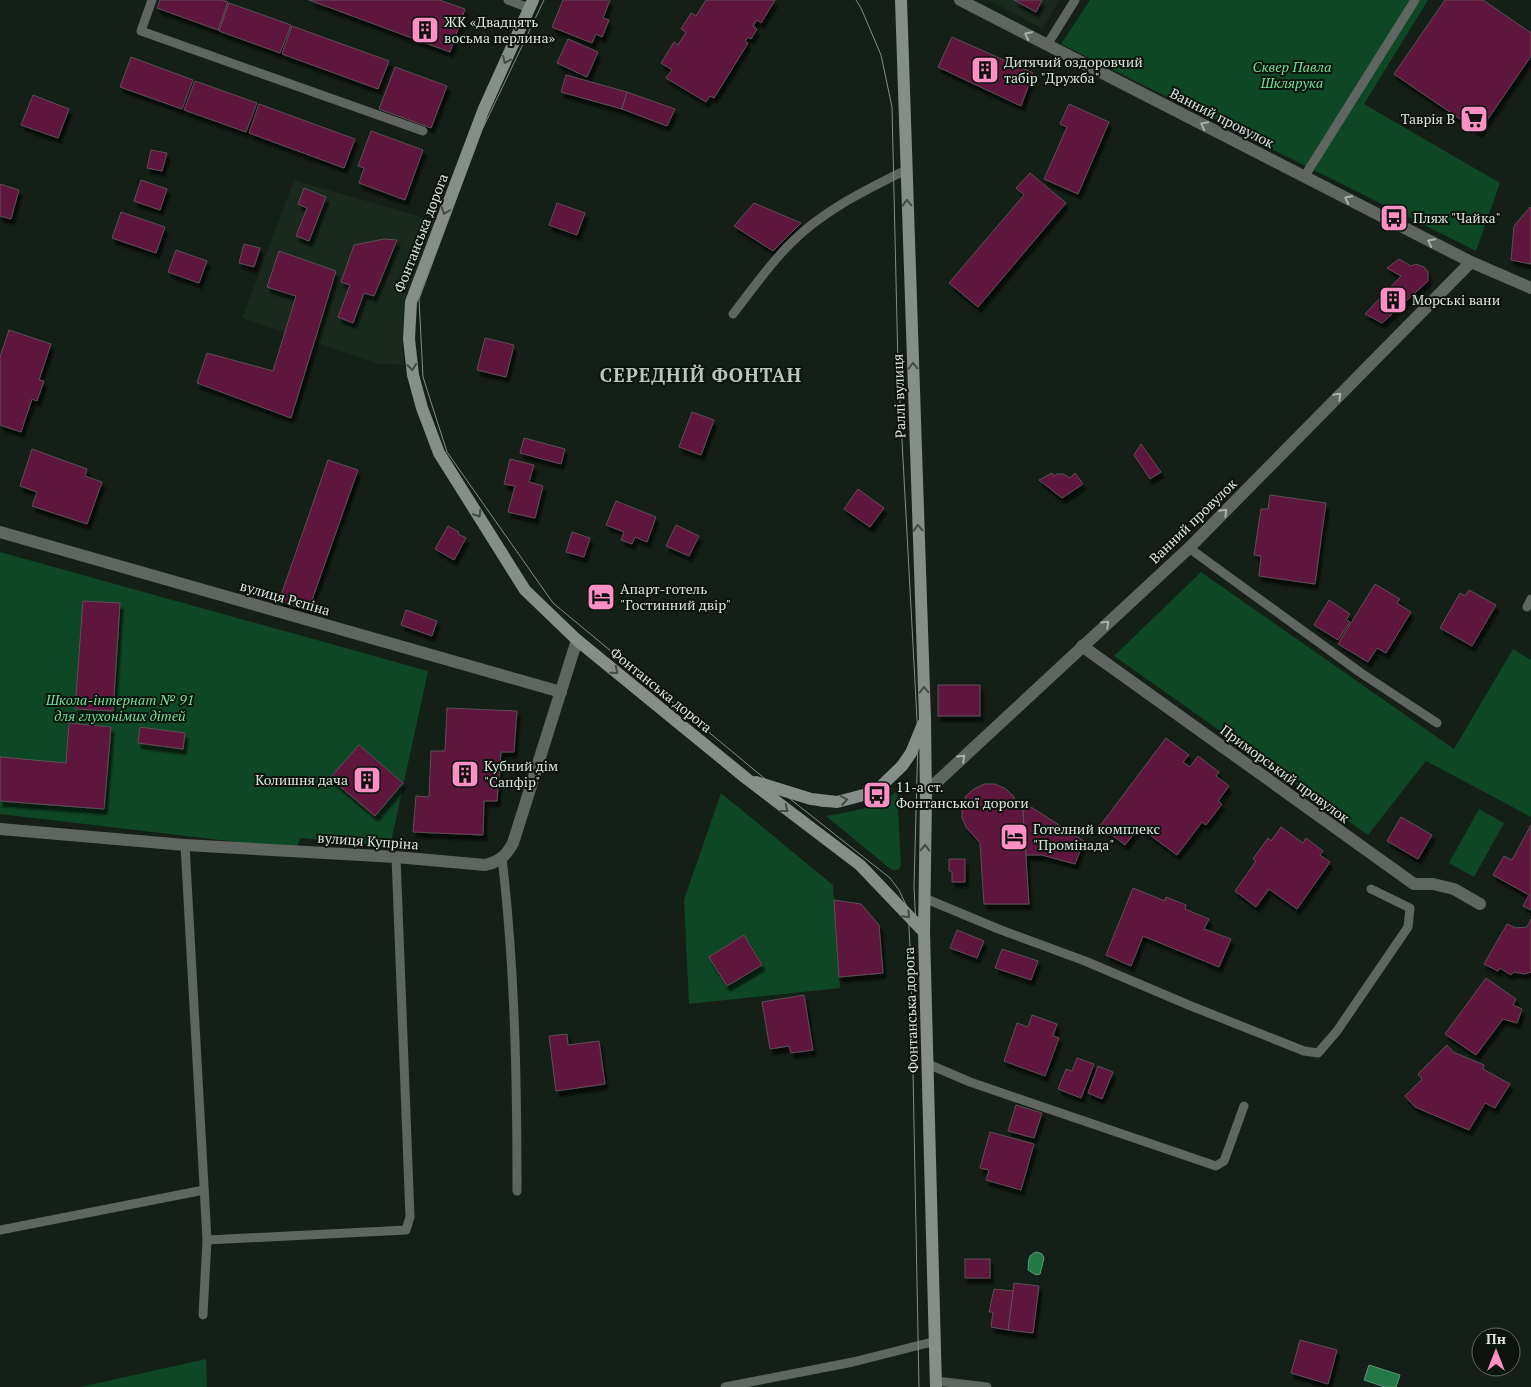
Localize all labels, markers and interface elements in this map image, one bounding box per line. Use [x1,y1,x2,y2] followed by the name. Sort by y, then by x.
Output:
[444,12,556,47] place label: ЖК «Двадцять восьма перлина»
[410,15,440,45] building icon: ЖК «Двадцять восьма перлина»
[1024,31,1033,41] one-way arrow
[1004,52,1143,87] place label: Дитячий оздоровчий табір "Дружба"
[502,55,512,64] one-way arrow
[970,55,1000,85] building icon: Дитячий оздоровчий табір "Дружба"
[1253,57,1331,92] park label: Сквер Павла Шклярука
[1167,83,1278,152] street label: Ванний провулок
[1459,104,1489,134] supermarket icon: Таврія В
[1401,109,1455,128] place label: Таврія В
[1200,121,1209,131] one-way arrow
[389,171,452,295] street label: Фонтанська дорога
[1344,195,1353,205] one-way arrow
[902,199,912,206] one-way arrow
[1379,203,1409,233] bus stop icon: Пляж "Чайка"
[441,206,451,215] one-way arrow
[1413,208,1501,227] place label: Пляж "Чайка"
[1427,238,1436,248] one-way arrow
[1378,285,1408,315] building icon: Морські вани
[1412,290,1501,309] place label: Морські вани
[888,353,909,439] street label: Раллі вулиця
[907,361,918,369] one-way arrow
[600,362,802,387] district label: СЕРЕДНІЙ ФОНТАН
[406,363,417,371] one-way arrow
[1332,393,1341,402] one-way arrow
[1145,474,1241,567] street label: Ванний провулок
[471,509,481,518] one-way arrow
[1218,509,1227,518] one-way arrow
[913,524,924,532] one-way arrow
[238,576,332,619] street label: вулиця Рєпіна
[620,579,731,614] place label: Апарт-готель "Гостинний двір"
[586,582,616,612] hotel icon: Апарт-готель "Гостинний двір"
[1101,621,1110,630] one-way arrow
[606,643,716,737] street label: Фонтанська дорога
[609,666,618,675] one-way arrow
[919,686,929,694] one-way arrow
[45,690,194,725] park label: Школа-інтернат № 91 для глухонімих дітей
[1217,720,1354,827] street label: Приморський провулок
[956,755,965,764] one-way arrow
[484,756,558,791] place label: Кубний дім "Сапфір"
[450,759,480,789] building icon: Кубний дім "Сапфір"
[352,765,382,795] building icon: Колишня дача
[255,770,348,789] place label: Колишня дача
[896,777,1029,812] place label: 11-а ст. Фонтанської дороги
[862,780,892,810] bus stop icon: 11-а ст. Фонтанської дороги
[840,796,849,806] one-way arrow
[779,803,788,811] one-way arrow
[1033,819,1160,854] place label: Готелний комплекс "Промінада"
[999,822,1029,852] hotel icon: Готелний комплекс "Промінада"
[317,827,419,854] street label: вулиця Купріна
[920,844,930,852] one-way arrow
[901,909,910,918] one-way arrow
[899,947,922,1073] street label: Фонтанська дорога
[1471,1327,1521,1377] north arrow
[1486,1329,1506,1348] text: Пн

